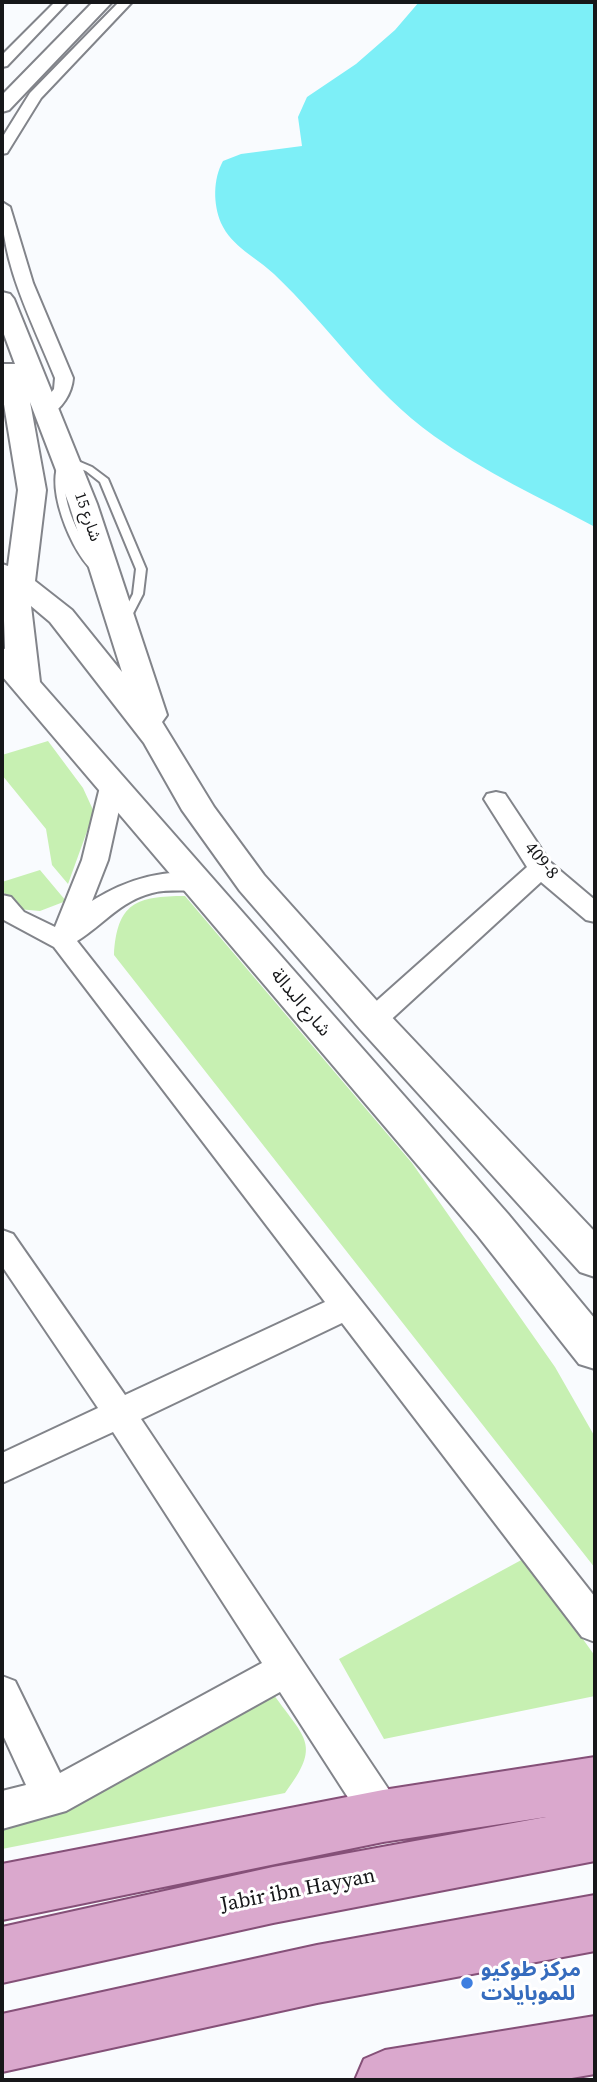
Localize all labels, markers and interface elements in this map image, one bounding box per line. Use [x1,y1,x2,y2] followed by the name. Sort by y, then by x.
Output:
[70,490,104,544] street label: شارع 15
[519,838,563,884] street label: 409-8
[265,965,335,1041] street label: شارع البدالة
[218,1864,378,1918] street label: Jabir ibn Hayyan
[481,1958,581,2008] place label: مركز طوكيو للموبايلات
[459,1975,475,1991] marker: مركز طوكيو للموبايلات

